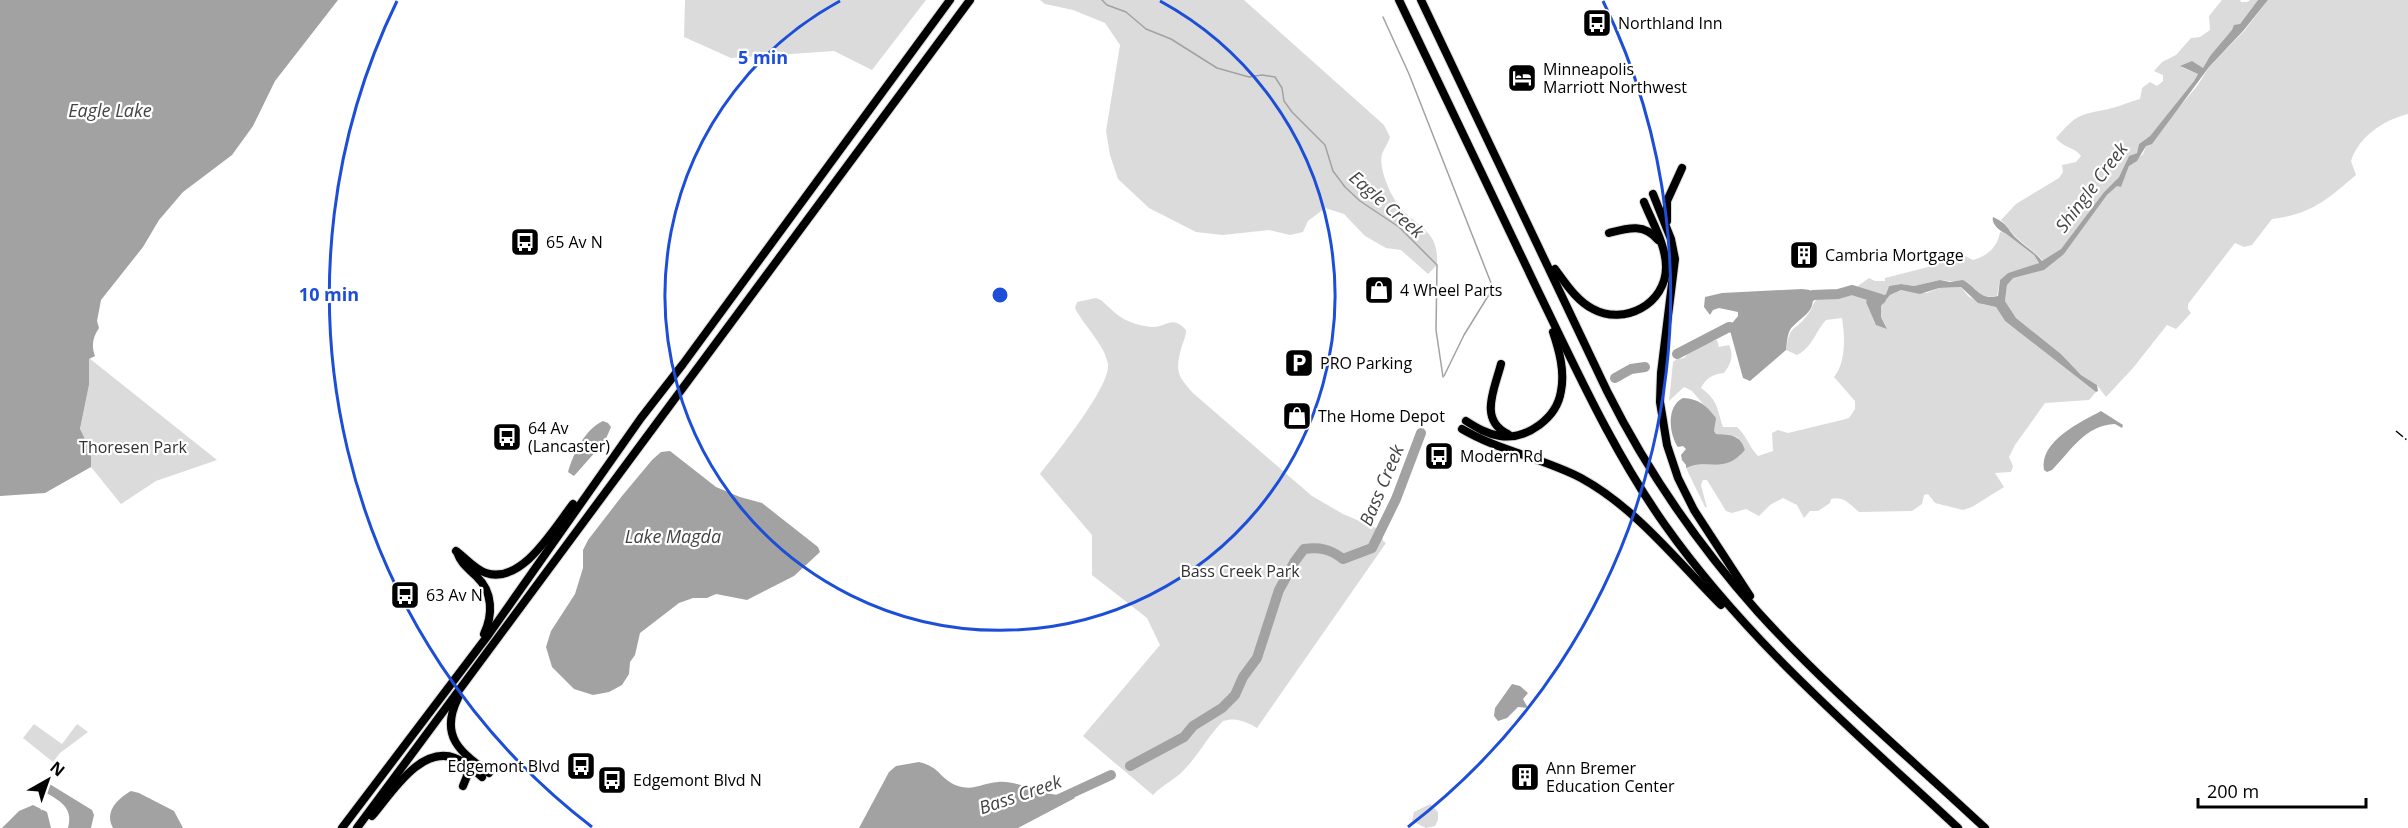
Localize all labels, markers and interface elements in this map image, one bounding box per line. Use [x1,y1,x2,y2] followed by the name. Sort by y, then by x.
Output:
[1581,7,1613,39] bus stop icon: Northland Inn
[1618,12,1723,34] place label: Northland Inn
[738,45,788,69] text: 5 min
[1543,58,1687,98] place label: Minneapolis Marriott Northwest
[1506,62,1538,94] hotel icon: Minneapolis Marriott Northwest
[68,98,152,122] water label: Eagle Lake
[2049,136,2133,237] water label: Shingle Creek
[1345,165,1430,244] water label: Eagle Creek
[509,226,541,258] bus stop icon: 65 Av N
[546,231,603,253] place label: 65 Av N
[1788,239,1820,271] building icon: Cambria Mortgage
[1825,244,1964,266] place label: Cambria Mortgage
[1363,274,1395,306] shop icon: 4 Wheel Parts
[1400,279,1502,301] place label: 4 Wheel Parts
[299,282,359,306] text: 10 min
[990,285,1010,305] centre of rings
[1283,347,1315,379] parking icon: PRO Parking
[1320,352,1412,374] place label: PRO Parking
[1281,400,1313,432] shop icon: The Home Depot
[1318,405,1445,427] place label: The Home Depot
[528,417,610,457] place label: 64 Av (Lancaster)
[491,421,523,453] bus stop icon: 64 Av (Lancaster)
[79,436,188,458] park label: Thoresen Park
[1353,440,1409,529] water label: Bass Creek
[1423,440,1455,472] bus stop icon: Modern Rd
[1460,445,1543,467] place label: Modern Rd
[625,524,721,548] water label: Lake Magda
[1180,560,1300,582] park label: Bass Creek Park
[389,579,421,611] bus stop icon: 63 Av N
[426,584,483,606] place label: 63 Av N
[18,750,78,810] north arrow
[565,750,597,782] bus stop icon: Edgemont Blvd
[447,755,560,777] place label: Edgemont Blvd
[46,756,70,781] text: N
[1546,757,1675,797] place label: Ann Bremer Education Center
[1509,761,1541,793] building icon: Ann Bremer Education Center
[596,764,628,796] bus stop icon: Edgemont Blvd N
[976,768,1066,819] water label: Bass Creek
[633,769,762,791] place label: Edgemont Blvd N
[2198,771,2366,809] scale bar
[2207,779,2259,803] text: 200 m

